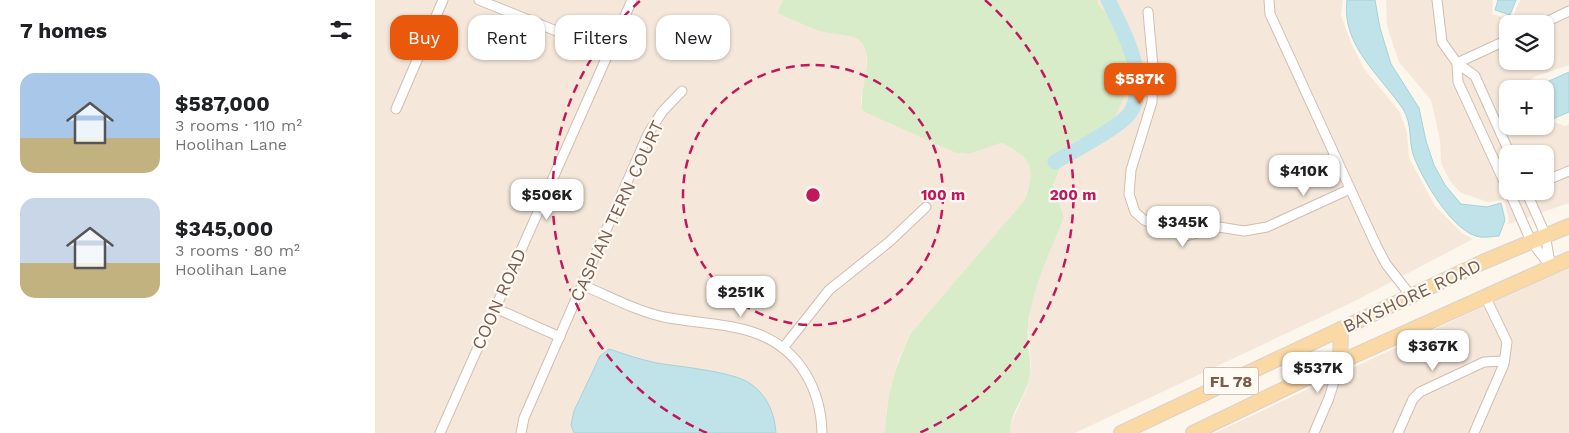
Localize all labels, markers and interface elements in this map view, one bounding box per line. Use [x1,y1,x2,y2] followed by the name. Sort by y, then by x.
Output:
[390,15,458,60] chip: Buy
[468,15,545,60] chip: Rent
[555,15,646,60] chip: Filters
[656,15,730,60] chip: New
[1499,15,1554,200] map controls
[1499,15,1554,70] button: layers
[327,16,355,44] icon: filters
[20,18,107,43] text: 7 homes
[1105,62,1175,105] pin: $587K
[1115,69,1165,88] text: $587K
[1499,80,1554,135] button: +
[175,91,270,116] text: $587,000
[60,93,120,153] icon: home
[175,116,302,135] text: 3 rooms · 110 m²
[565,117,668,305] street label: CASPIAN TERN COURT
[175,135,287,154] text: Hoolihan Lane
[1499,145,1554,200] button: −
[1269,154,1339,197] pin: $410K
[1280,161,1328,180] text: $410K
[512,178,582,221] pin: $506K
[522,185,572,204] text: $506K
[804,186,822,204] centre of rings
[921,186,965,204] text: 100 m
[1050,186,1096,204] text: 200 m
[1148,206,1218,248] pin: $345K
[1158,212,1208,231] text: $345K
[175,216,273,241] text: $345,000
[60,218,120,278] icon: home
[175,241,300,260] text: 3 rooms · 80 m²
[467,245,530,353] street label: COON ROAD
[1339,254,1484,337] street label: BAYSHORE ROAD
[175,260,287,279] text: Hoolihan Lane
[706,276,776,318] pin: $251K
[717,282,765,301] text: $251K
[1398,330,1468,372] pin: $367K
[1408,336,1458,355] text: $367K
[1283,352,1353,394] pin: $537K
[1293,358,1343,377] text: $537K
[1203,368,1259,394] road number: FL 78

